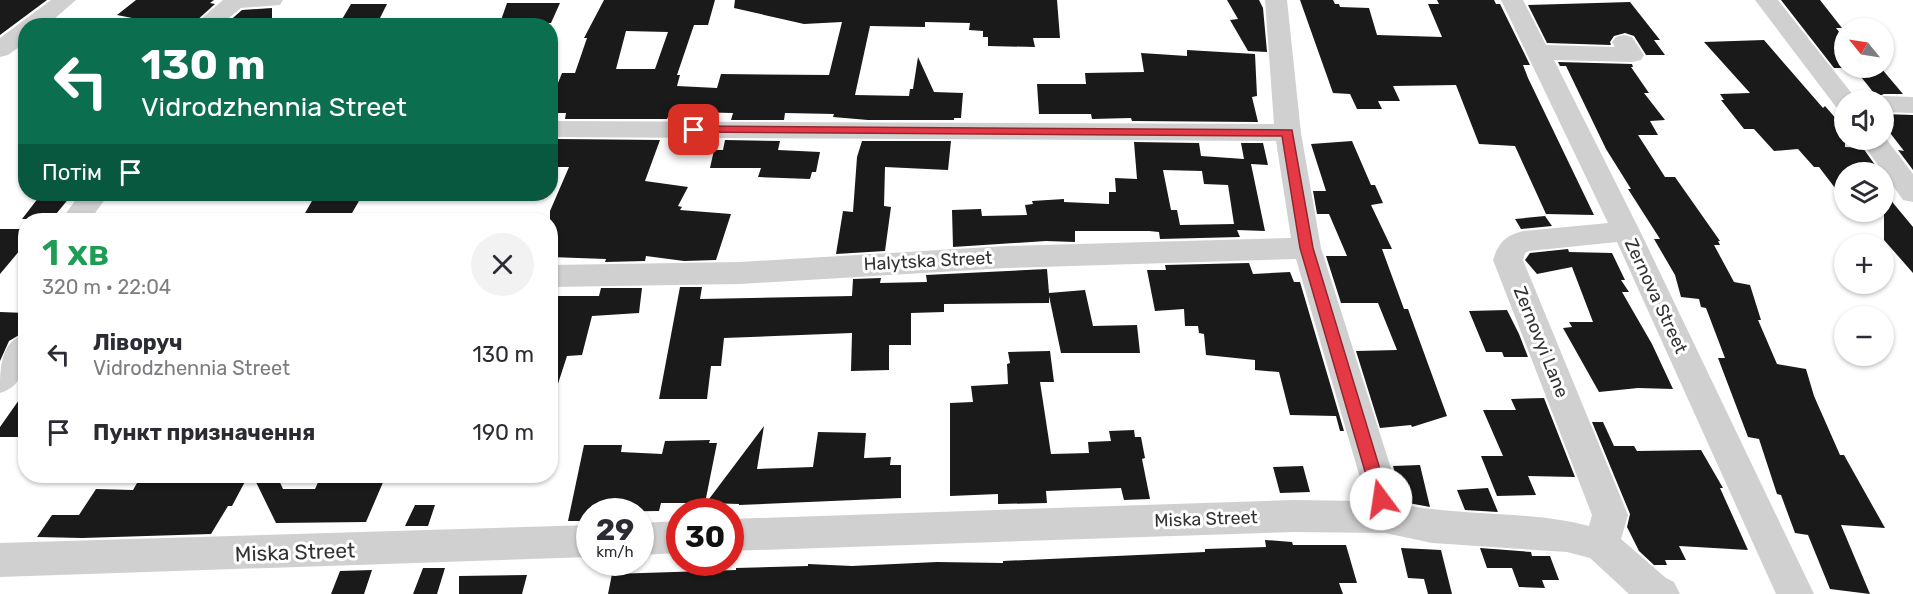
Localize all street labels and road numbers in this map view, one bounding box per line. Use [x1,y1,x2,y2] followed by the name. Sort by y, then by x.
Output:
[1620,235,1692,357] street label: Zernova Street
[863,247,993,275] street label: Halytska Street
[1509,283,1573,401] street label: Zernovyi Lane
[1154,506,1258,532] street label: Miska Street
[234,537,356,567] street label: Miska Street

